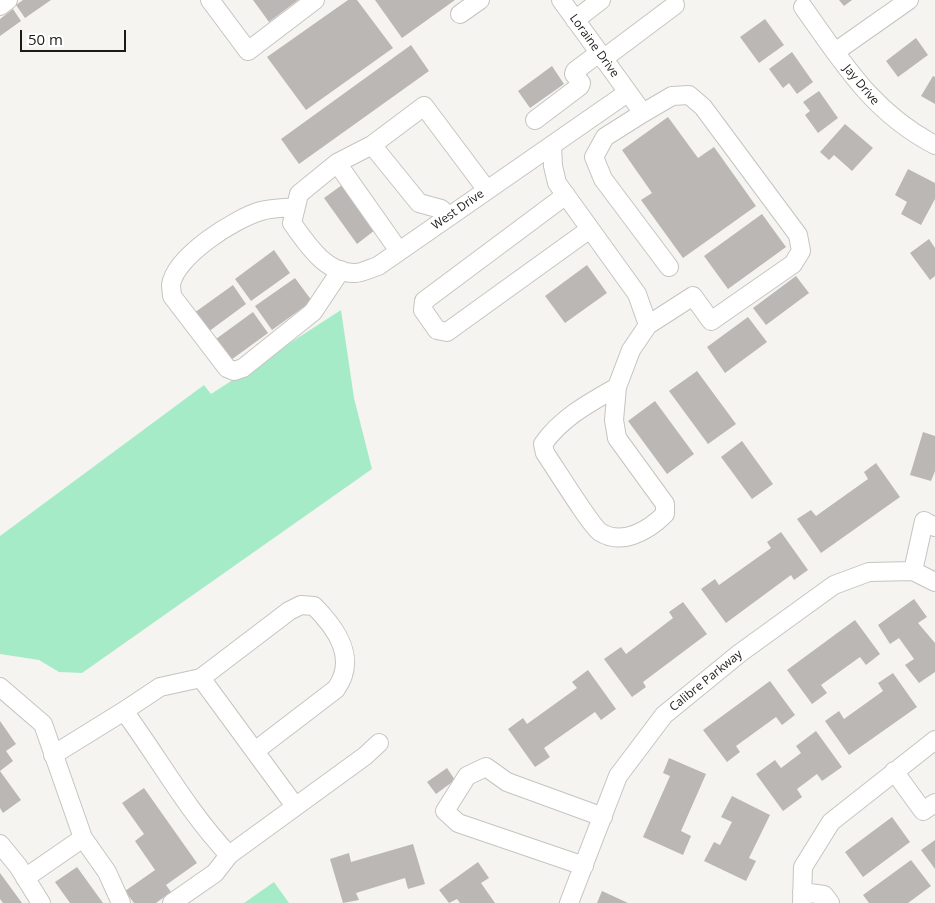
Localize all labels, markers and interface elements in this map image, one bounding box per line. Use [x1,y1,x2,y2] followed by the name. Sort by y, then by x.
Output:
[566,12,622,80] street label: Loraine Drive
[22,20,129,52] scale bar
[28,29,63,49] text: 50 m
[840,62,882,108] street label: Jay Drive
[429,187,487,233] street label: West Drive
[667,647,745,715] street label: Calibre Parkway

